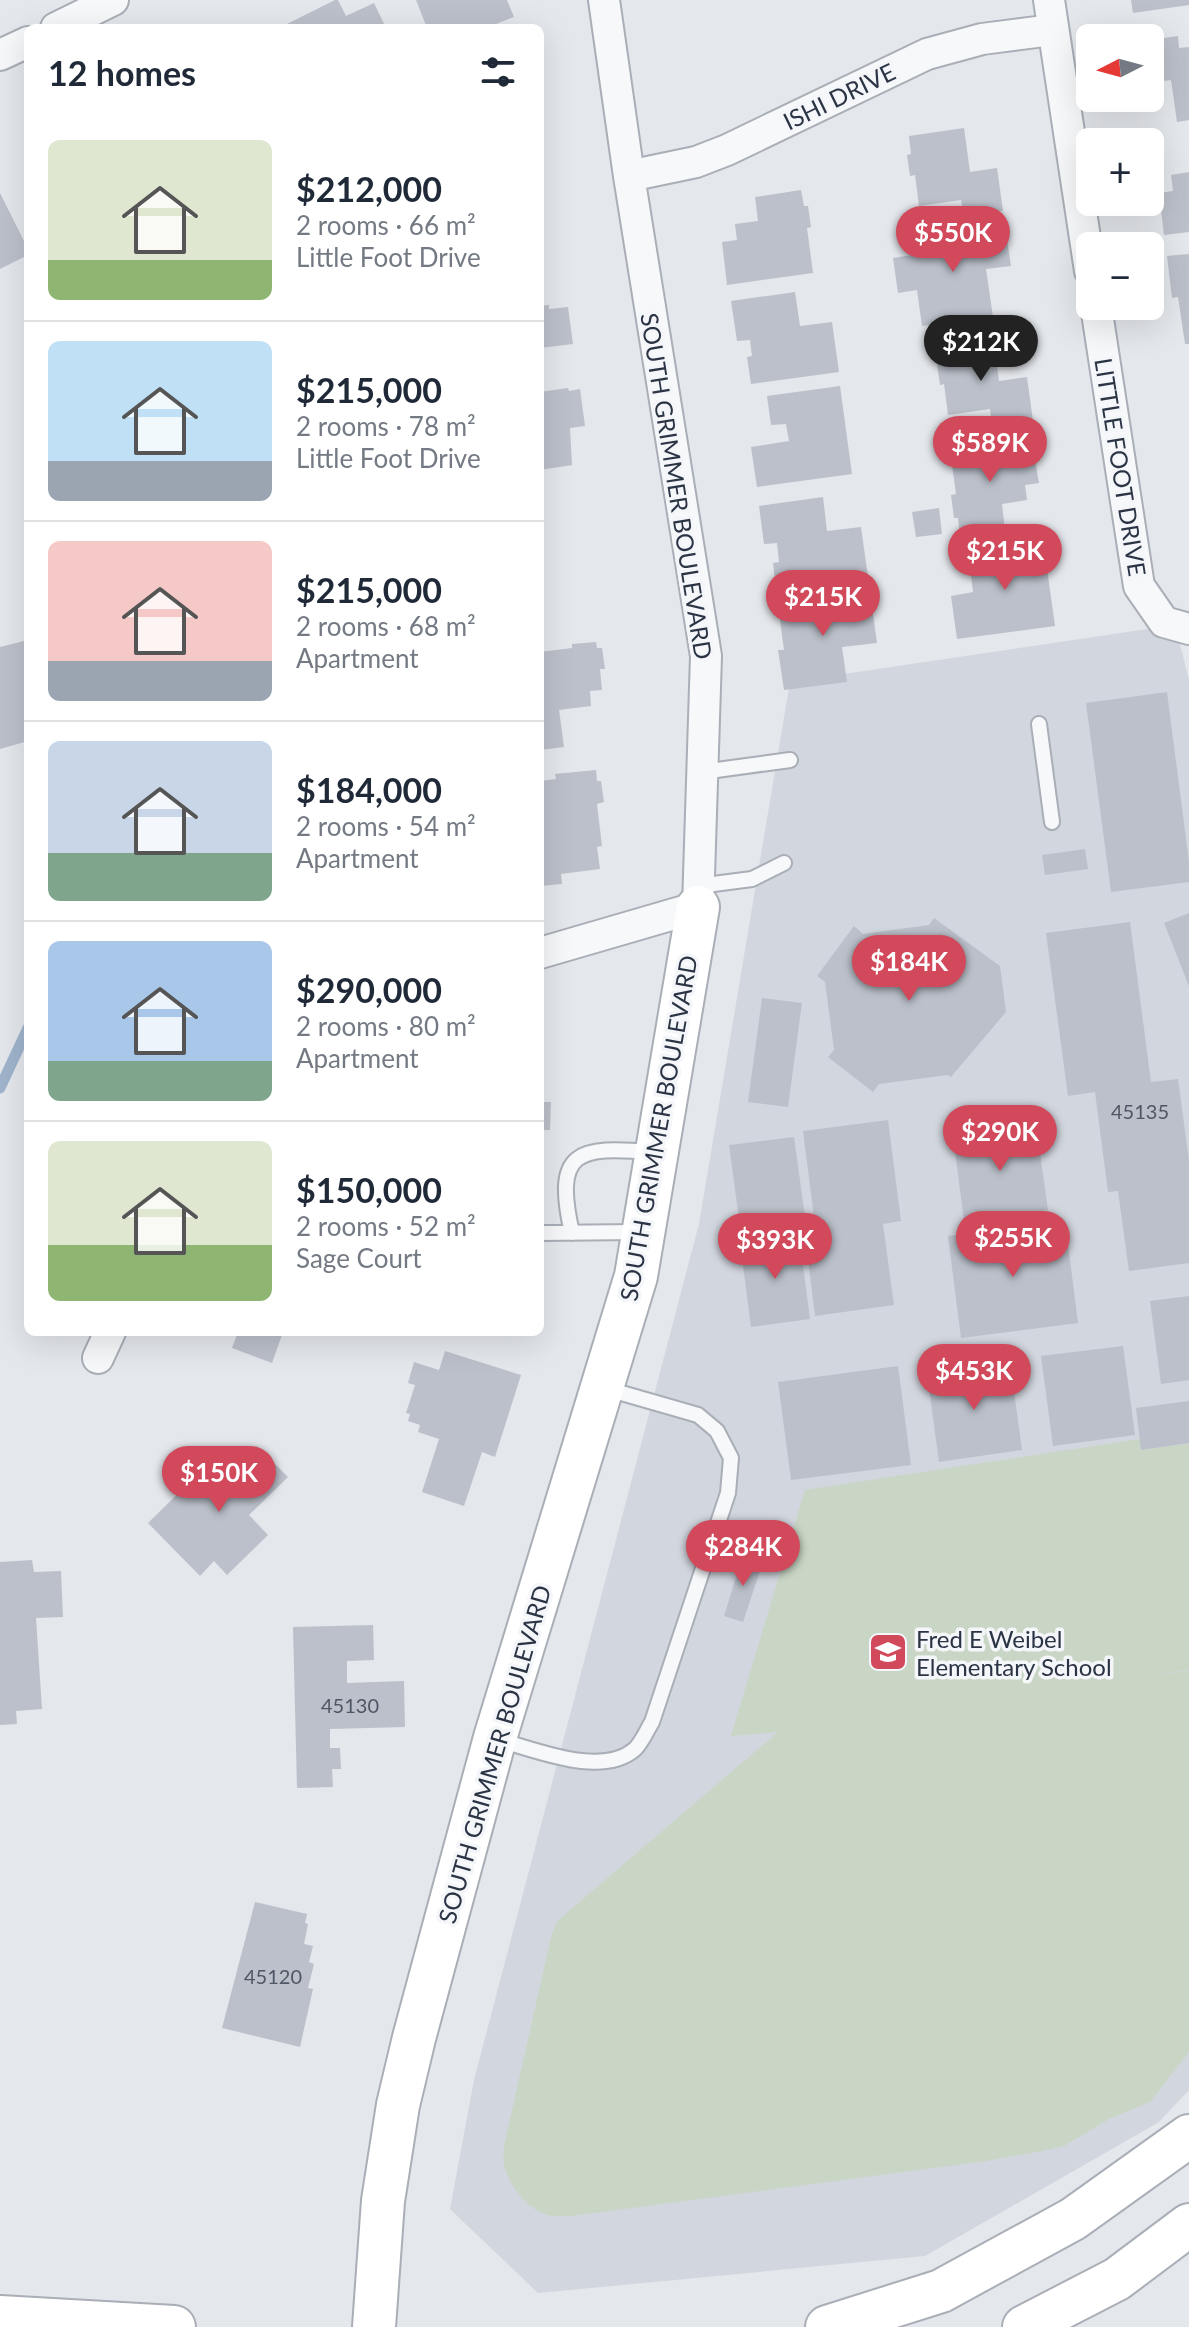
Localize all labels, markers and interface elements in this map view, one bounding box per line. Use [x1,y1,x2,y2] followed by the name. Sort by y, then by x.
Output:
[1076,24,1164,112] north arrow
[1076,24,1164,320] map controls
[476,50,520,94] icon: filters
[48,52,196,93] text: 12 homes
[778,56,900,136] street label: ISHI DRIVE
[1076,128,1164,216] button: +
[296,168,442,209] text: $212,000
[112,172,208,268] icon: home
[897,206,1009,274] pin: $550K
[296,209,476,241] text: 2 rooms · 66 m²
[914,216,992,248] text: $550K
[1076,232,1164,320] button: −
[296,241,481,273] text: Little Foot Drive
[635,311,719,661] street label: SOUTH GRIMMER BOULEVARD
[925,315,1037,383] pin: $212K
[942,325,1020,357] text: $212K
[1089,356,1153,578] street label: LITTLE FOOT DRIVE
[296,369,442,410] text: $215,000
[112,373,208,469] icon: home
[296,410,476,442] text: 2 rooms · 78 m²
[934,416,1046,484] pin: $589K
[951,426,1029,458] text: $589K
[296,442,481,474] text: Little Foot Drive
[949,524,1061,592] pin: $215K
[966,534,1044,566] text: $215K
[296,569,442,610] text: $215,000
[767,570,879,638] pin: $215K
[112,573,208,669] icon: home
[784,580,862,612] text: $215K
[296,610,476,642] text: 2 rooms · 68 m²
[296,642,419,674] text: Apartment
[296,769,442,810] text: $184,000
[112,773,208,869] icon: home
[296,810,476,842] text: 2 rooms · 54 m²
[296,842,419,874] text: Apartment
[853,935,965,1003] pin: $184K
[870,945,948,977] text: $184K
[613,953,703,1303] street label: SOUTH GRIMMER BOULEVARD
[296,969,442,1010] text: $290,000
[112,973,208,1069] icon: home
[296,1010,476,1042] text: 2 rooms · 80 m²
[296,1042,419,1074] text: Apartment
[1111,1099,1169,1123] house number: 45135
[944,1105,1056,1173] pin: $290K
[961,1115,1039,1147] text: $290K
[296,1169,442,1210] text: $150,000
[112,1173,208,1269] icon: home
[296,1210,476,1242] text: 2 rooms · 52 m²
[957,1211,1069,1279] pin: $255K
[719,1213,831,1281] pin: $393K
[974,1221,1052,1253] text: $255K
[736,1223,814,1255] text: $393K
[296,1242,422,1274] text: Sage Court
[918,1344,1030,1412] pin: $453K
[935,1354,1013,1386] text: $453K
[163,1446,275,1514] pin: $150K
[180,1456,258,1488] text: $150K
[687,1520,799,1588] pin: $284K
[704,1530,782,1562] text: $284K
[432,1582,556,1926] street label: SOUTH GRIMMER BOULEVARD
[916,1624,1112,1681] place label: Fred E Weibel Elementary School
[867,1631,909,1673] school or university icon: Fred E Weibel Elementary School
[321,1693,379,1717] house number: 45130
[244,1964,302,1988] house number: 45120

